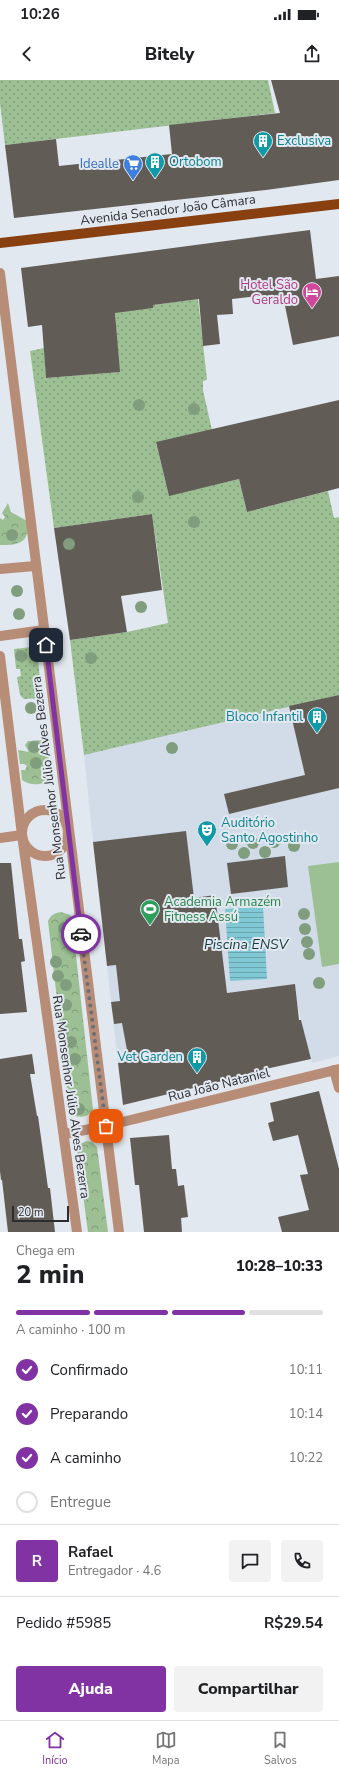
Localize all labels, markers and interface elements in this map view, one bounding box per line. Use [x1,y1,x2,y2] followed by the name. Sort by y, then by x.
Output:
[20,4,60,24] text: 10:26
[145,42,194,66] text: Bitely
[16,43,38,65] icon: back
[301,43,323,65] icon: share
[252,130,274,158] building icon: Exclusiva
[277,132,331,150] place label: Exclusiva
[144,151,166,179] building icon: Ortobom
[122,153,144,181] supermarket icon: Idealle
[169,153,222,171] place label: Ortobom
[80,155,119,173] place label: Idealle
[79,190,257,230] street label: Avenida Senador João Câmara
[240,276,298,309] place label: Hotel São Geraldo
[301,281,323,309] hotel icon: Hotel São Geraldo
[29,628,63,662] pin
[35,634,57,656] icon: home
[28,675,70,881] street label: Rua Monsenhor Júlio Alves Bezerra
[306,706,328,734] building icon: Bloco Infantil
[226,708,303,726] place label: Bloco Infantil
[221,814,318,847] place label: Auditório Santo Agostinho
[196,819,218,847] theatre icon: Auditório Santo Agostinho
[164,893,281,926] place label: Academia Armazém Fitness Assú
[139,898,161,926] sports icon: Academia Armazém Fitness Assú
[61,914,101,954] courier
[70,923,92,945] icon: car
[204,935,289,954] water label: Piscina ENSV
[48,994,94,1200] street label: Rua Monsenhor Júlio Alves Bezerra
[186,1046,208,1074] building icon: Vet Garden
[116,1048,183,1066] place label: Vet Garden
[166,1064,272,1106] street label: Rua João Nataniel
[89,1109,123,1143] pin
[95,1115,117,1137] icon: bag
[12,1204,69,1223] scale bar
[18,1205,43,1220] text: 20 m
[16,1242,75,1260] text: Chega em
[236,1256,323,1276] text: 10:28–10:33
[16,1257,84,1292] text: 2 min
[16,1321,125,1339] text: A caminho · 100 m
[16,1359,38,1381] icon: check
[50,1360,128,1380] text: Confirmado
[289,1361,323,1379] text: 10:11
[16,1403,38,1425] icon: check
[50,1404,128,1424] text: Preparando
[289,1405,323,1423] text: 10:14
[16,1447,38,1469] icon: check
[50,1448,121,1468] text: A caminho
[289,1449,323,1467] text: 10:22
[50,1492,111,1512] text: Entregue
[229,1540,271,1582] button: chat
[281,1540,323,1582] button: phone
[68,1542,113,1562] text: Rafael
[32,1551,42,1571] text: R
[68,1562,161,1580] text: Entregador · 4.6
[16,1613,111,1633] text: Pedido #5985
[264,1613,323,1633] text: R$29.54
[16,1666,166,1712] button: Ajuda
[174,1666,323,1712] button: Compartilhar
[42,1729,68,1768] tab: Início
[152,1729,180,1768] tab: Mapa
[264,1729,297,1768] tab: Salvos

